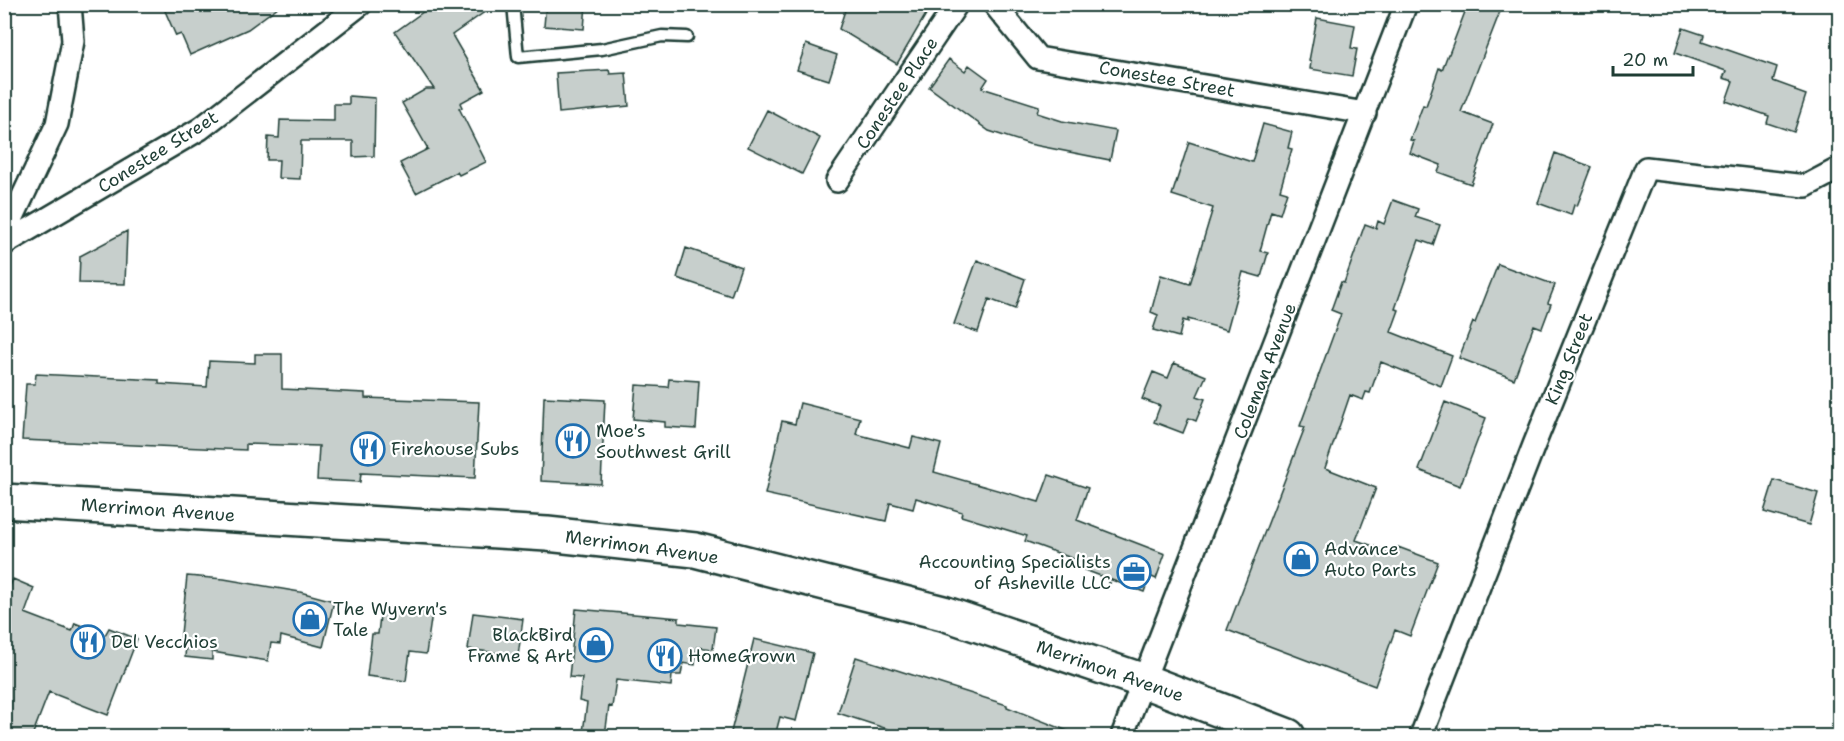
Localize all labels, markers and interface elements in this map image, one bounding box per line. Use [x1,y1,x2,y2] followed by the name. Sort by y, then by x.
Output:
[851,32,943,154] street label: Conestee Place
[1613,39,1692,77] scale bar
[1622,48,1668,72] text: 20 m
[1097,55,1237,103] street label: Conestee Street
[93,105,223,199] street label: Conestee Street
[1228,299,1302,443] street label: Coleman Avenue
[1540,309,1598,409] street label: King Street
[596,419,731,464] place label: Moe's Southwest Grill
[555,423,591,459] restaurant icon: Moe's Southwest Grill
[350,431,386,467] restaurant icon: Firehouse Subs
[391,437,519,461] place label: Firehouse Subs
[80,493,236,527] street label: Merrimon Avenue
[564,524,720,570] street label: Merrimon Avenue
[1324,537,1417,582] place label: Advance Auto Parts
[1283,541,1319,577] shop icon: Advance Auto Parts
[918,550,1111,595] place label: Accounting Specialists of Asheville LLC
[1116,554,1152,590] office icon: Accounting Specialists of Asheville LLC
[333,597,447,642] place label: The Wyvern's Tale
[292,601,328,637] shop icon: The Wyvern's Tale
[467,623,573,668] place label: BlackBird Frame & Art
[70,624,106,660] restaurant icon: Del Vecchios
[578,627,614,663] shop icon: BlackBird Frame & Art
[111,630,218,654] place label: Del Vecchios
[1033,634,1187,708] street label: Merrimon Avenue
[647,638,683,674] restaurant icon: HomeGrown
[688,644,796,668] place label: HomeGrown

